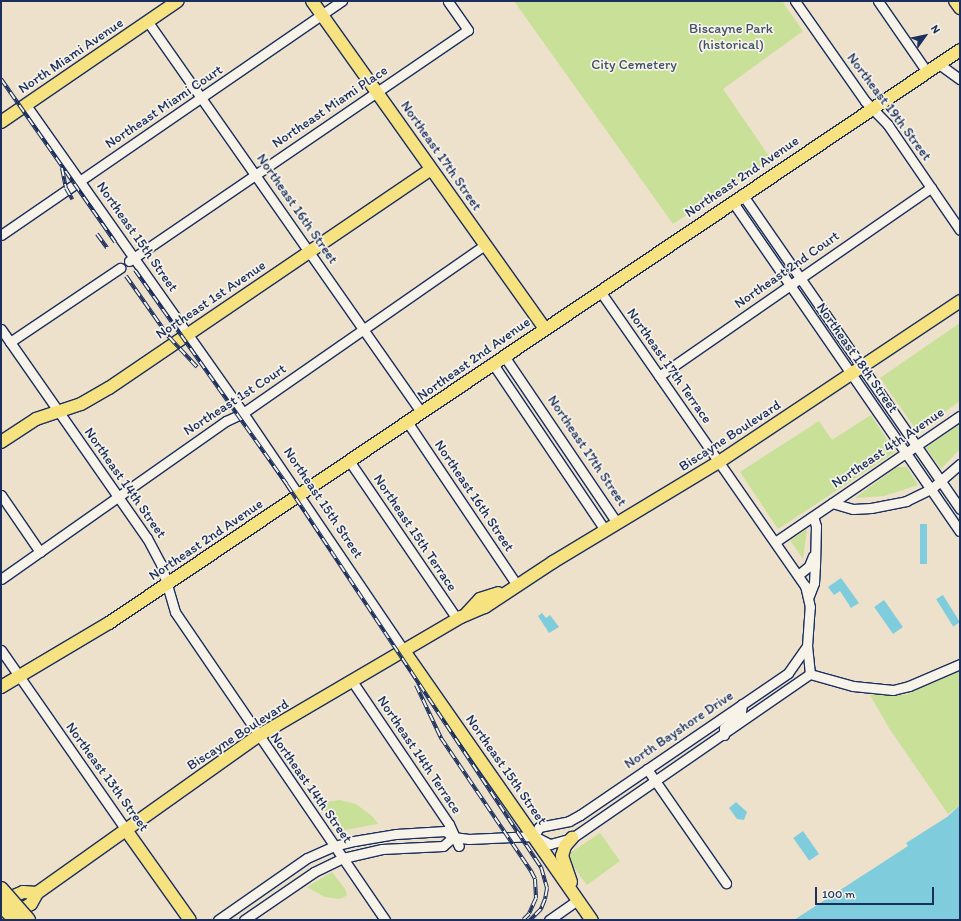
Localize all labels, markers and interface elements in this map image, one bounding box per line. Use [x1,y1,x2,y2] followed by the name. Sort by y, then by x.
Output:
[16,15,126,97] street label: North Miami Avenue
[905,16,945,56] north arrow
[689,21,773,54] park label: Biscayne Park (historical)
[928,23,943,36] text: N
[843,50,935,164] street label: Northeast 19th Street
[591,57,677,73] park label: City Cemetery
[102,61,226,153] street label: Northeast Miami Court
[269,62,391,152] street label: Northeast Miami Place
[397,98,485,214] street label: Northeast 17th Street
[682,133,802,221] street label: Northeast 2nd Avenue
[253,151,341,267] street label: Northeast 16th Street
[93,179,181,295] street label: Northeast 15th Street
[731,228,843,312] street label: Northeast 2nd Court
[153,257,269,343] street label: Northeast 1st Avenue
[813,300,901,416] street label: Northeast 18th Street
[623,305,715,427] street label: Northeast 17th Terrace
[415,314,533,404] street label: Northeast 2nd Avenue
[180,361,290,439] street label: Northeast 1st Court
[544,393,630,509] street label: Northeast 17th Street
[676,397,784,475] street label: Biscayne Boulevard
[829,404,947,492] street label: Northeast 4th Avenue
[81,425,169,541] street label: Northeast 14th Street
[431,437,517,555] street label: Northeast 16th Street
[280,444,366,562] street label: Northeast 15th Street
[370,472,460,594] street label: Northeast 15th Terrace
[146,496,266,584] street label: Northeast 2nd Avenue
[621,687,737,773] street label: North Bayshore Drive
[373,693,465,817] street label: Northeast 14th Terrace
[184,696,292,774] street label: Biscayne Boulevard
[462,712,550,828] street label: Northeast 15th Street
[62,719,152,835] street label: Northeast 13th Street
[267,730,355,846] street label: Northeast 14th Street
[817,879,936,905] scale bar
[822,887,855,901] text: 100 m

